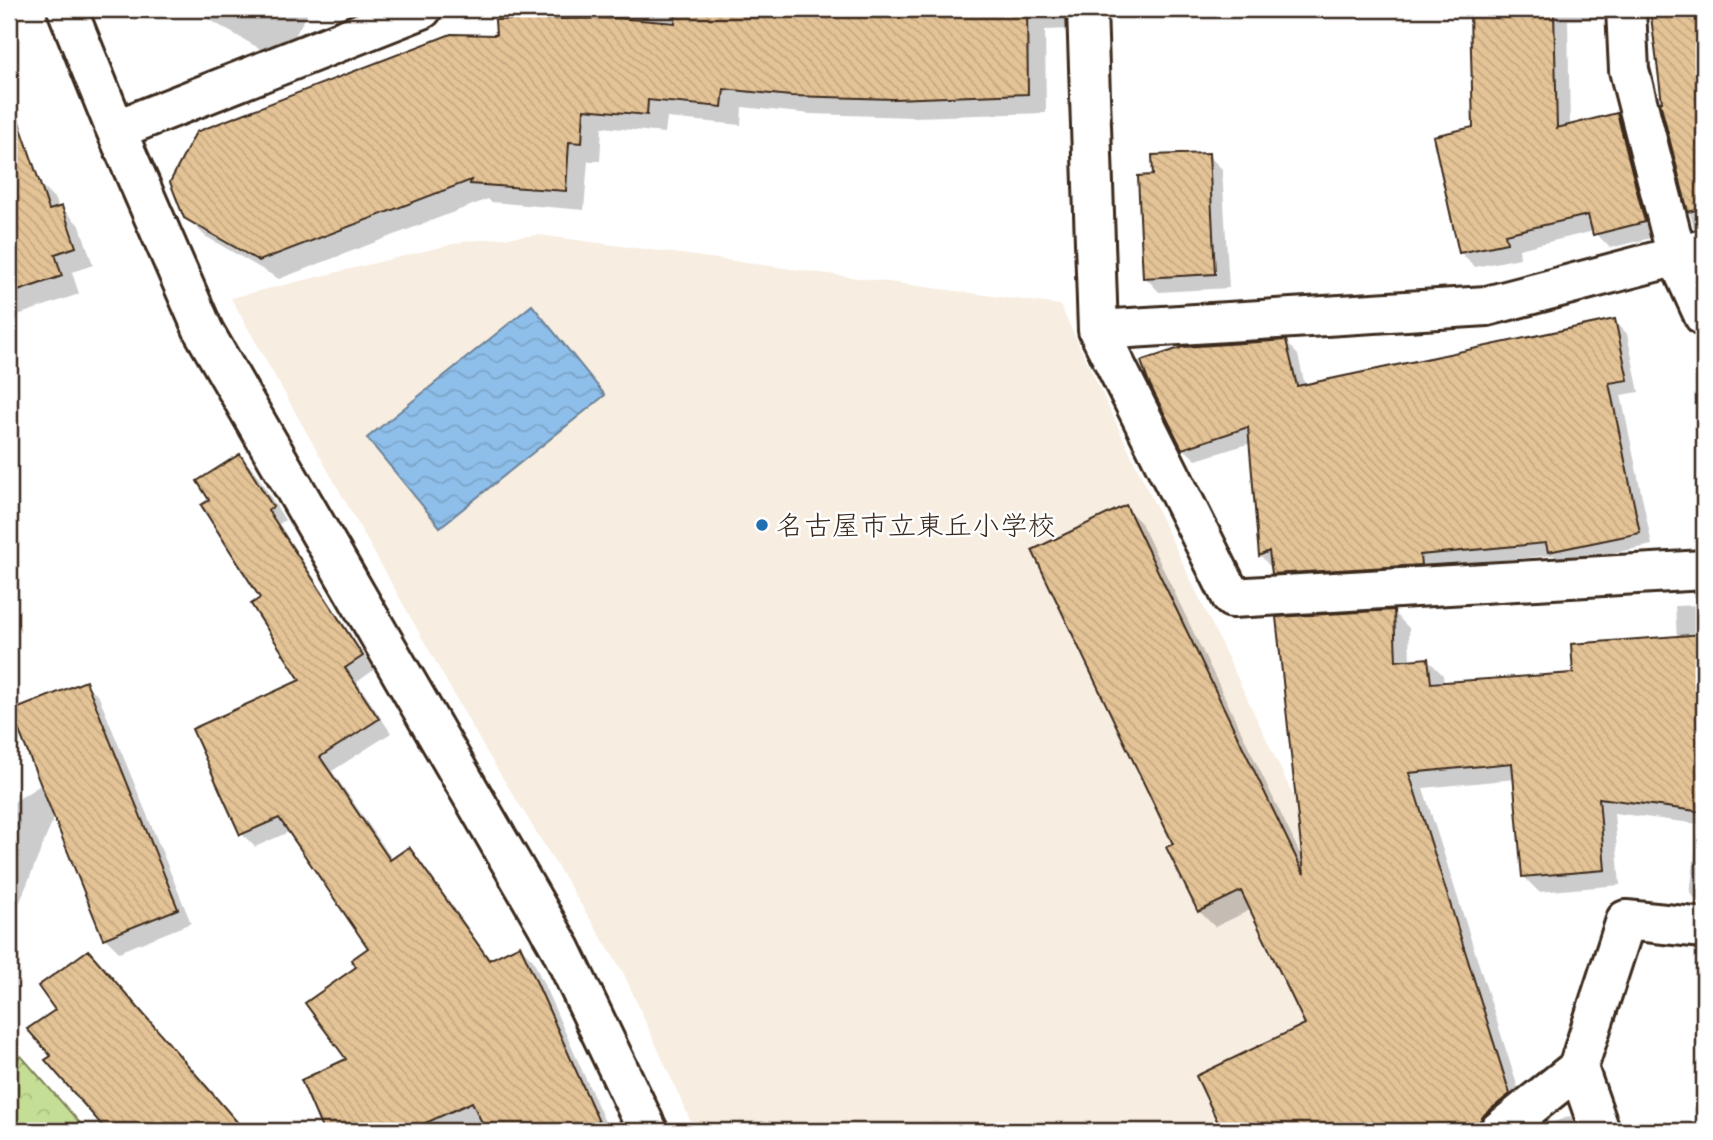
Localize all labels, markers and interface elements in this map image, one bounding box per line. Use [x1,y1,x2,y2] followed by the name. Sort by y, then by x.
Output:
[776,508,1056,543] place label: 名古屋市立東丘小学校
[754,517,770,533] marker: 名古屋市立東丘小学校

